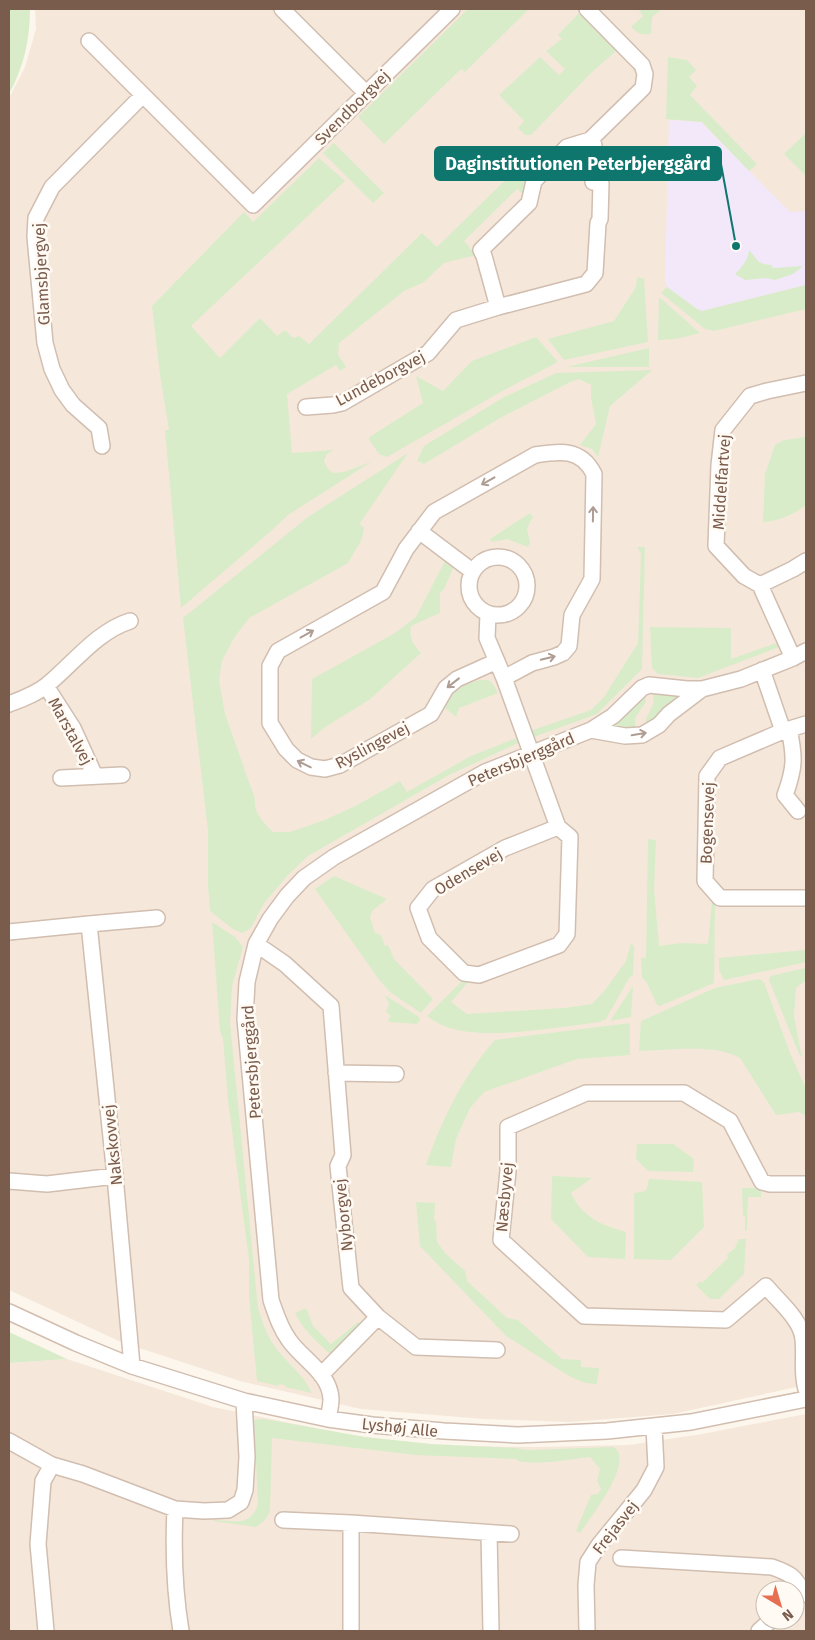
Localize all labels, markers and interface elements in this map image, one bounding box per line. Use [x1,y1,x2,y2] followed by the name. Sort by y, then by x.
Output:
[311,66,394,149] street label: Svendborgvej
[435,147,721,180] callout: Daginstitutionen Peterbjerggård
[445,153,711,175] text: Daginstitutionen Peterbjerggård
[29,222,54,326] street label: Glamsbjergvej
[332,347,428,410] street label: Lundeborgvej
[709,433,734,531] street label: Middelfartvej
[482,477,496,487] one-way arrow
[588,507,598,523] one-way arrow
[300,629,315,639] one-way arrow
[540,653,556,662] one-way arrow
[447,677,460,688] one-way arrow
[44,694,97,768] street label: Marstalvej
[332,718,413,773] street label: Ryslingevej
[465,728,577,791] street label: Petersbjerggård
[631,729,647,739] one-way arrow
[297,759,312,768] one-way arrow
[697,782,718,865] street label: Bogensevej
[431,844,506,899] street label: Odensevej
[238,1004,265,1120] street label: Petersbjerggård
[99,1103,126,1186] street label: Nakskovvej
[492,1161,517,1233] street label: Næsbyvej
[330,1178,357,1252] street label: Nyborgvej
[361,1414,439,1441] street label: Lyshøj Alle
[589,1497,642,1558] street label: Frejasvej
[755,1580,805,1630] north arrow
[779,1605,797,1624] text: N

